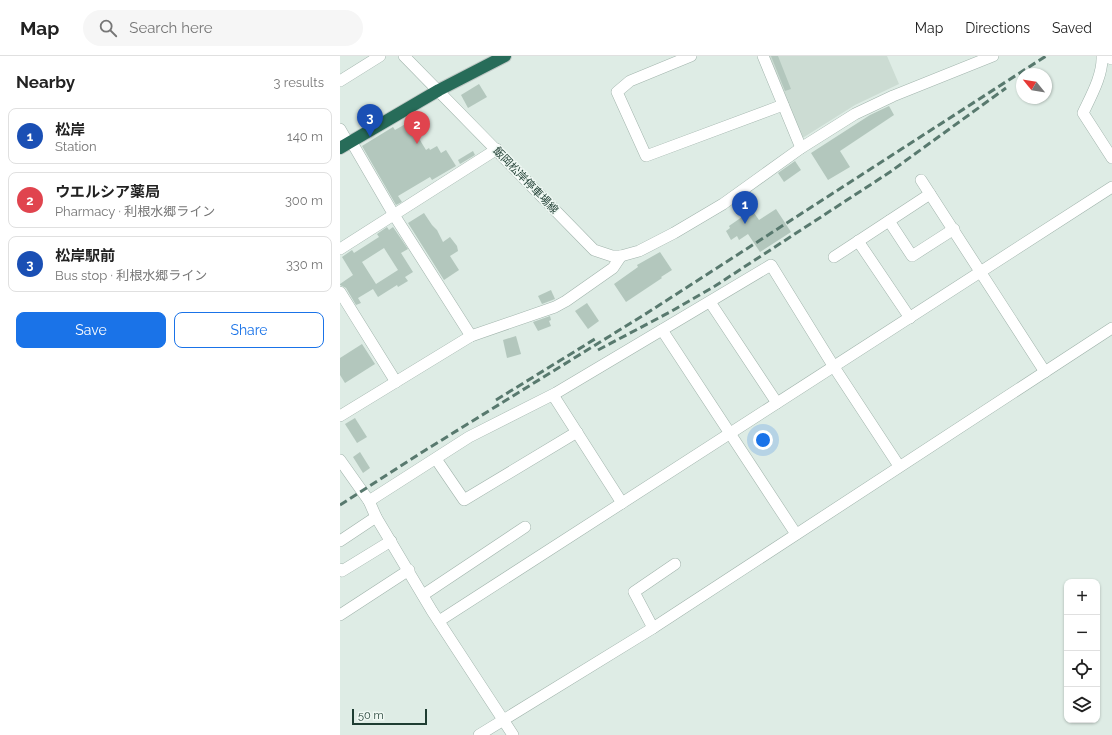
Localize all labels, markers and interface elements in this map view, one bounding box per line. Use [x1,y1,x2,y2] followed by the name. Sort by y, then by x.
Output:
[83,10,363,46] search box
[20,17,59,39] text: Map
[97,17,119,39] icon: search
[129,19,213,37] text: Search here
[915,20,943,36] text: Map
[965,20,1030,36] text: Directions
[1052,20,1092,36] text: Saved
[1016,68,1052,104] north arrow
[16,72,75,92] text: Nearby
[274,75,324,90] text: 3 results
[357,104,383,137] pin: 3
[404,111,430,144] pin: 2
[55,121,85,139] text: 松岸
[27,129,33,144] text: 1
[287,129,323,144] text: 140 m
[55,139,97,154] text: Station
[490,144,561,217] street label: 飯岡松岸停車場線
[55,183,160,201] text: ウエルシア薬局
[732,191,758,224] pin: 1
[26,193,34,208] text: 2
[285,193,323,208] text: 300 m
[55,204,215,219] text: Pharmacy · 利根水郷ライン
[55,247,115,265] text: 松岸駅前
[26,257,34,272] text: 3
[286,257,323,272] text: 330 m
[55,268,207,283] text: Bus stop · 利根水郷ライン
[16,312,166,348] button: Save
[174,312,324,348] button: Share
[753,430,773,450] your location
[1064,579,1100,723] map controls
[1064,579,1100,615] button: +
[1064,615,1100,651] button: −
[1064,651,1100,687] button: locate
[1064,687,1100,723] button: layers
[352,707,427,726] scale bar
[358,709,384,722] text: 50 m

